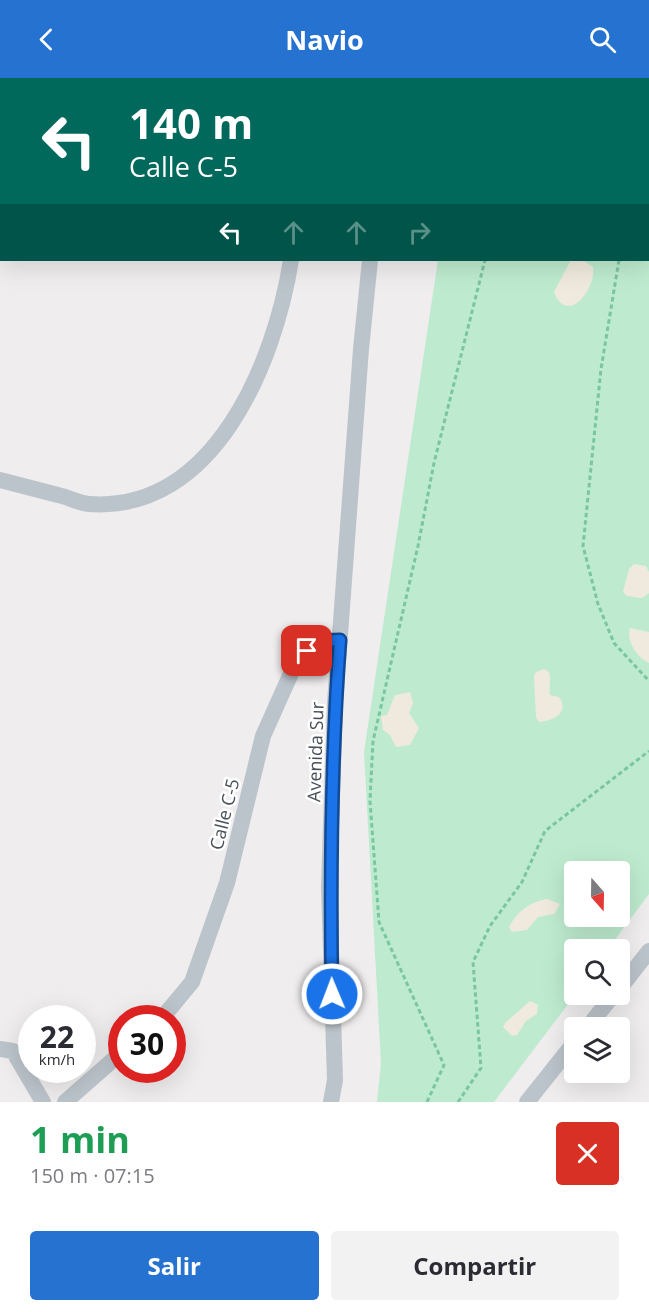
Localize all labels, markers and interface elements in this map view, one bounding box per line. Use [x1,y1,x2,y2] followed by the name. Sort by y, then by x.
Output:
[285,21,364,58] text: Navio
[30,23,63,56] icon: back
[586,23,619,56] icon: search
[129,94,253,151] text: 140 m
[30,102,108,180] icon: left
[129,148,238,185] text: Calle C-5
[214,216,247,249] icon: left
[277,216,310,249] icon: ahead
[340,216,373,249] icon: ahead
[403,216,436,249] icon: right
[281,625,332,676] pin
[290,634,323,667] icon: arrive
[301,701,329,802] street label: Avenida Sur
[204,776,244,852] street label: Calle C-5
[564,861,630,927] north arrow
[564,861,630,1083] map controls
[564,939,630,1005] button: search
[300,962,364,1026] position arrow
[108,1005,186,1083] speed limit sign: 30
[40,1016,74,1057] text: 22
[564,1017,630,1083] button: layers
[39,1049,75,1069] text: km/h
[30,1115,130,1164] text: 1 min
[556,1122,619,1185] button: close
[30,1162,155,1189] text: 150 m · 07:15
[30,1231,319,1300] button: Salir
[331,1231,619,1300] button: Compartir

